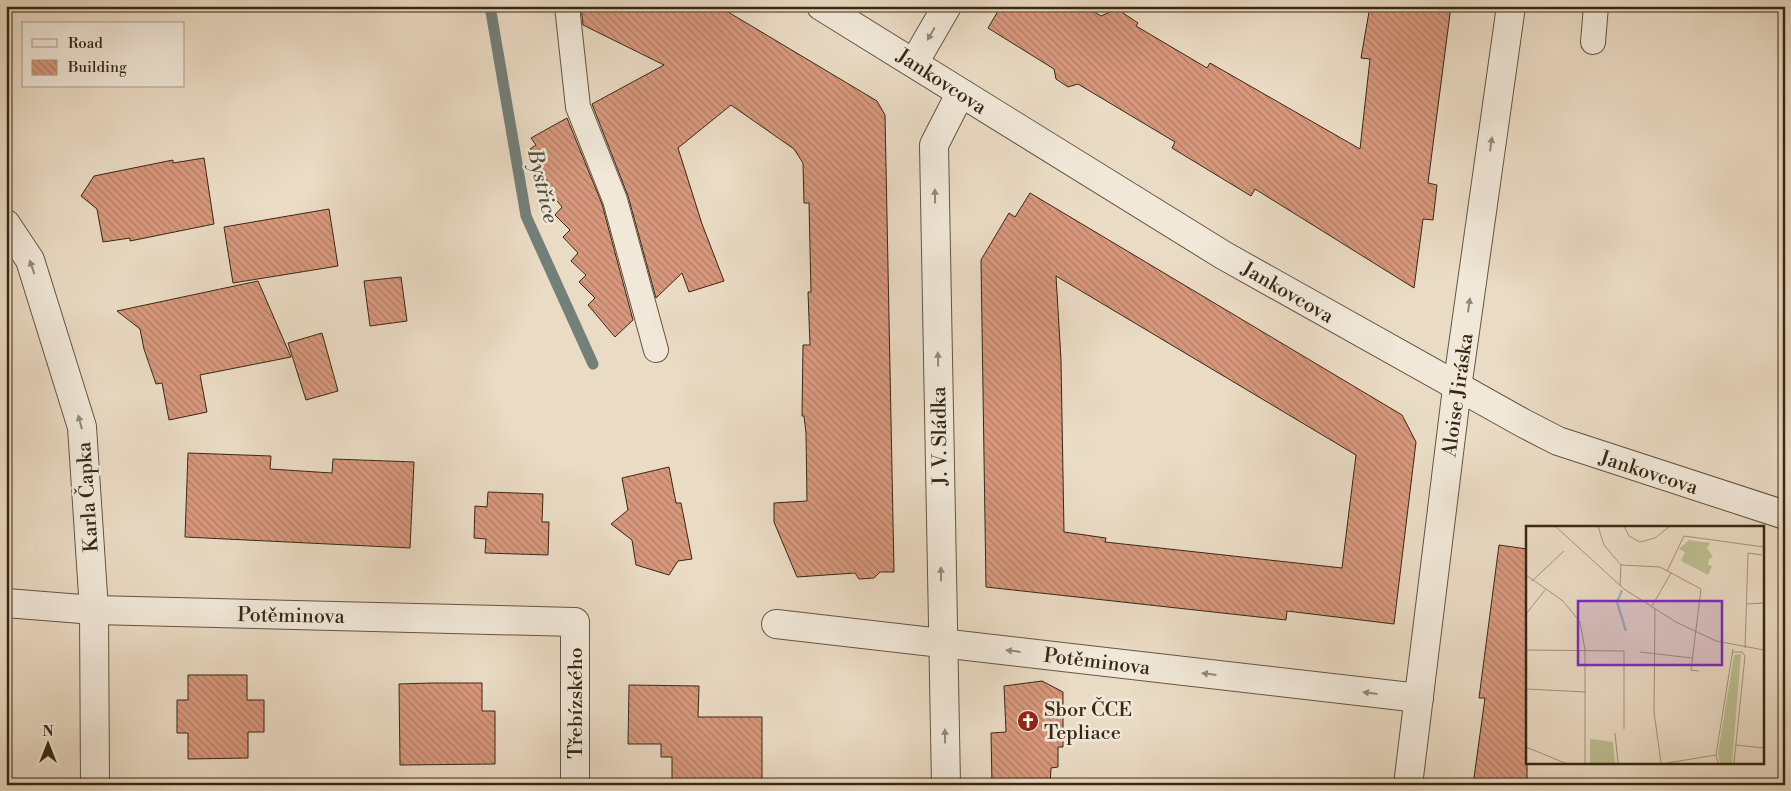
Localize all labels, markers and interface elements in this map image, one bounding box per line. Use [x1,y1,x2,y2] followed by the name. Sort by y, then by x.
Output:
[22,22,185,88] legend
[926,28,935,41] one-way arrow
[68,34,103,53] text: Road
[891,43,991,121] street label: Jankovcova
[67,58,127,77] text: Building
[1487,136,1495,152] one-way arrow
[521,146,563,226] water label: Bystřice
[931,188,939,204] one-way arrow
[1236,256,1338,330] street label: Jankovcova
[28,259,35,274] one-way arrow
[1465,297,1473,313] one-way arrow
[1437,331,1480,460] street label: Aloise Jiráska
[934,350,942,366] one-way arrow
[927,386,954,487] street label: J. V. Sládka
[76,414,84,429] one-way arrow
[71,440,105,553] street label: Karla Čapka
[1595,445,1702,501] street label: Jankovcova
[1526,526,1764,764] inset map
[937,565,945,581] one-way arrow
[237,603,346,630] street label: Potěminova
[1042,644,1152,682] street label: Potěminova
[564,647,589,759] street label: Třebízského
[1004,647,1020,655] one-way arrow
[1201,670,1217,678] one-way arrow
[1362,689,1378,697] one-way arrow
[1044,697,1132,746] place label: Sbor ČCE Tepliace
[1016,709,1040,733] church icon: Sbor ČCE Tepliace
[22,718,72,768] north arrow
[42,723,54,741] text: N
[940,728,948,744] one-way arrow

